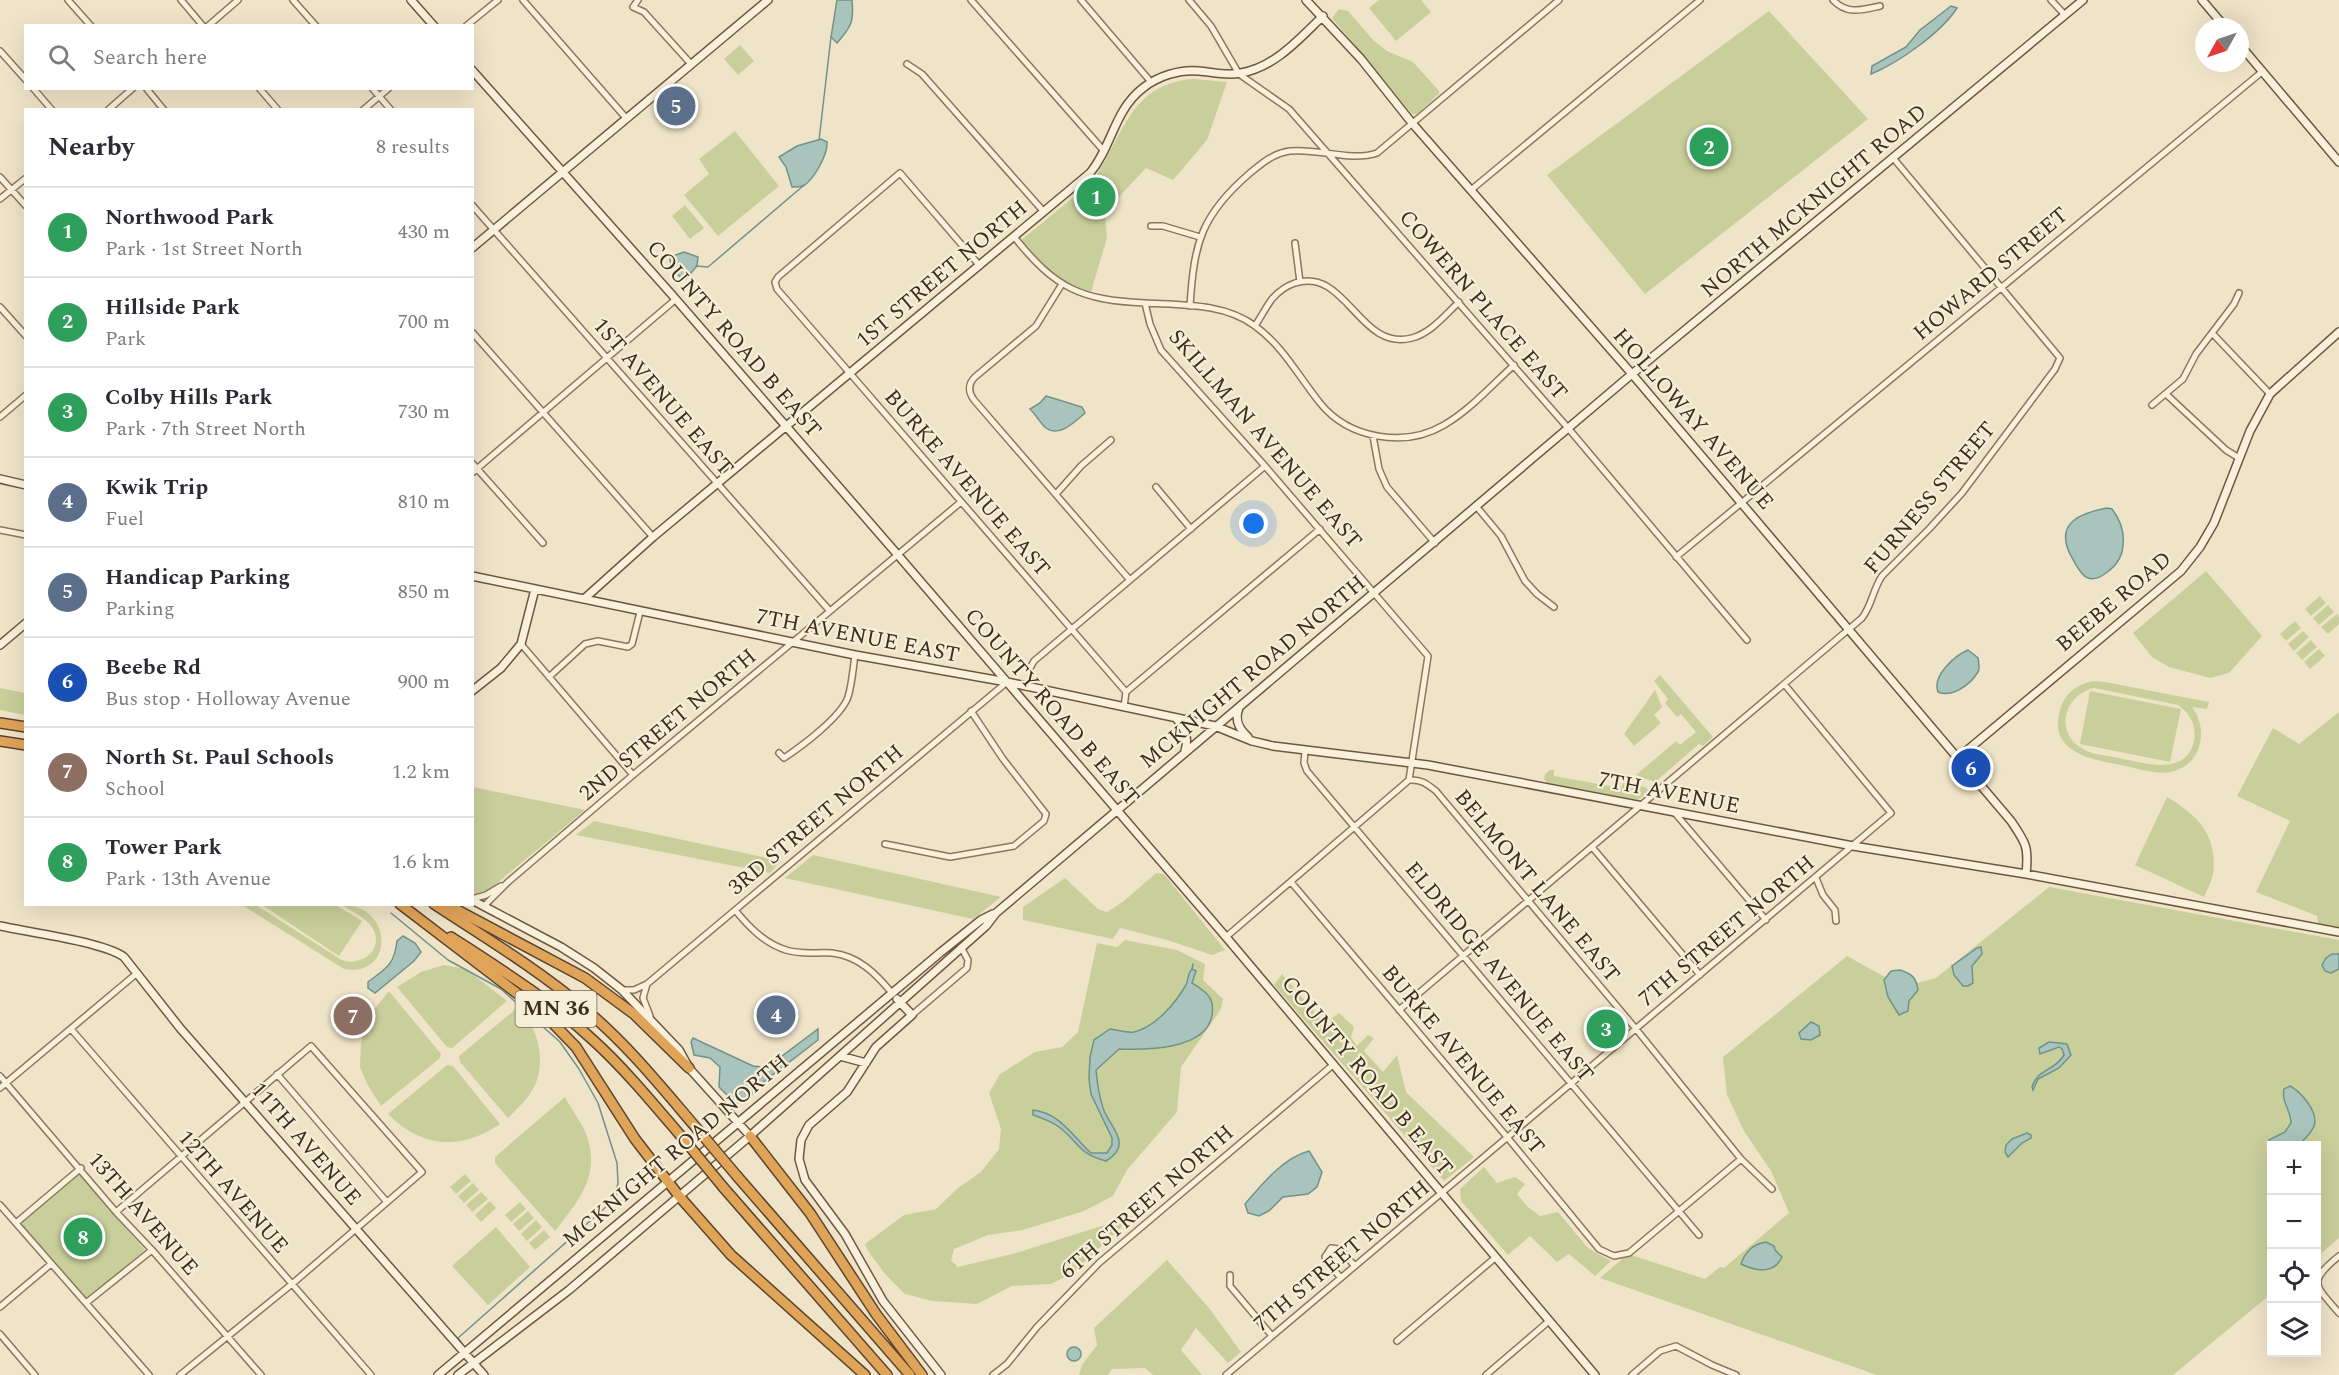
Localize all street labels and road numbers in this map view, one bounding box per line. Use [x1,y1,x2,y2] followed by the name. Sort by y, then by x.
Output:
[1694,96,1934,306] street label: NORTH MCKNIGHT ROAD
[849,192,1035,356] street label: 1ST STREET NORTH
[1906,199,2076,349] street label: HOWARD STREET
[1391,202,1575,408] street label: COWERN PLACE EAST
[639,233,829,445] street label: COUNTY ROAD B EAST
[585,311,741,483] street label: 1ST AVENUE EAST
[1604,321,1782,517] street label: HOLLOWAY AVENUE
[1160,322,1370,556] street label: SKILLMAN AVENUE EAST
[876,382,1058,584] street label: BURKE AVENUE EAST
[1856,414,2004,582] street label: FURNESS STREET
[2049,544,2179,660] street label: BEEBE ROAD
[1133,567,1373,777] street label: MCKNIGHT ROAD NORTH
[753,600,963,672] street label: 7TH AVENUE EAST
[957,601,1147,813] street label: COUNTY ROAD B EAST
[572,641,764,809] street label: 2ND STREET NORTH
[721,737,911,903] street label: 3RD STREET NORTH
[1595,763,1743,823] street label: 7TH AVENUE
[1446,782,1628,990] street label: BELMONT LANE EAST
[1632,847,1822,1015] street label: 7TH STREET NORTH
[1396,854,1602,1090] street label: ELDRIDGE AVENUE EAST
[1373,958,1553,1162] street label: BURKE AVENUE EAST
[1273,968,1461,1184] street label: COUNTY ROAD B EAST
[516,991,596,1027] road number: MN 36
[556,1046,796,1256] street label: MCKNIGHT ROAD NORTH
[243,1075,369,1213] street label: 11TH AVENUE
[1053,1117,1241,1287] street label: 6TH STREET NORTH
[170,1123,296,1261] street label: 12TH AVENUE
[80,1145,206,1283] street label: 13TH AVENUE
[1247,1172,1437,1340] street label: 7TH STREET NORTH

